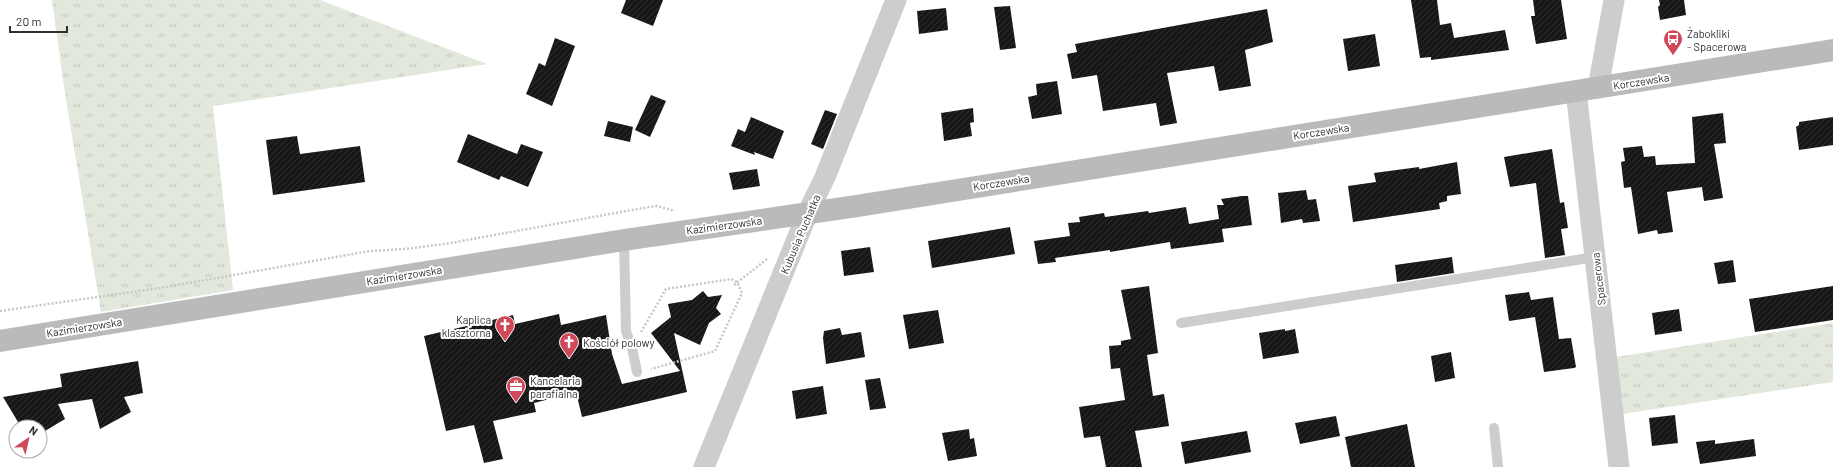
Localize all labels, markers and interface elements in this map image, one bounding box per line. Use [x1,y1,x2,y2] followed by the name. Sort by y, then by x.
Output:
[10,8,67,34] scale bar
[16,14,42,28] text: 20 m
[1687,26,1746,53] place label: Żabokliki - Spacerowa
[1662,28,1684,56] bus stop icon: Żabokliki - Spacerowa
[1612,70,1670,92] street label: Korczewska
[1292,120,1350,142] street label: Korczewska
[972,171,1030,193] street label: Korczewska
[777,192,823,276] street label: Kubusia Puchatka
[685,213,763,237] street label: Kazimierzowska
[1588,252,1608,306] street label: Spacerowa
[365,263,443,287] street label: Kazimierzowska
[442,313,491,339] place label: Kaplica klasztorna
[494,314,516,342] church icon: Kaplica klasztorna
[45,315,123,339] street label: Kazimierzowska
[558,331,580,359] church icon: Kościół polowy
[583,336,655,349] place label: Kościół polowy
[530,374,580,400] place label: Kancelaria parafialna
[505,375,527,403] office icon: Kancelaria parafialna
[8,419,48,459] north arrow
[27,423,41,438] text: N

